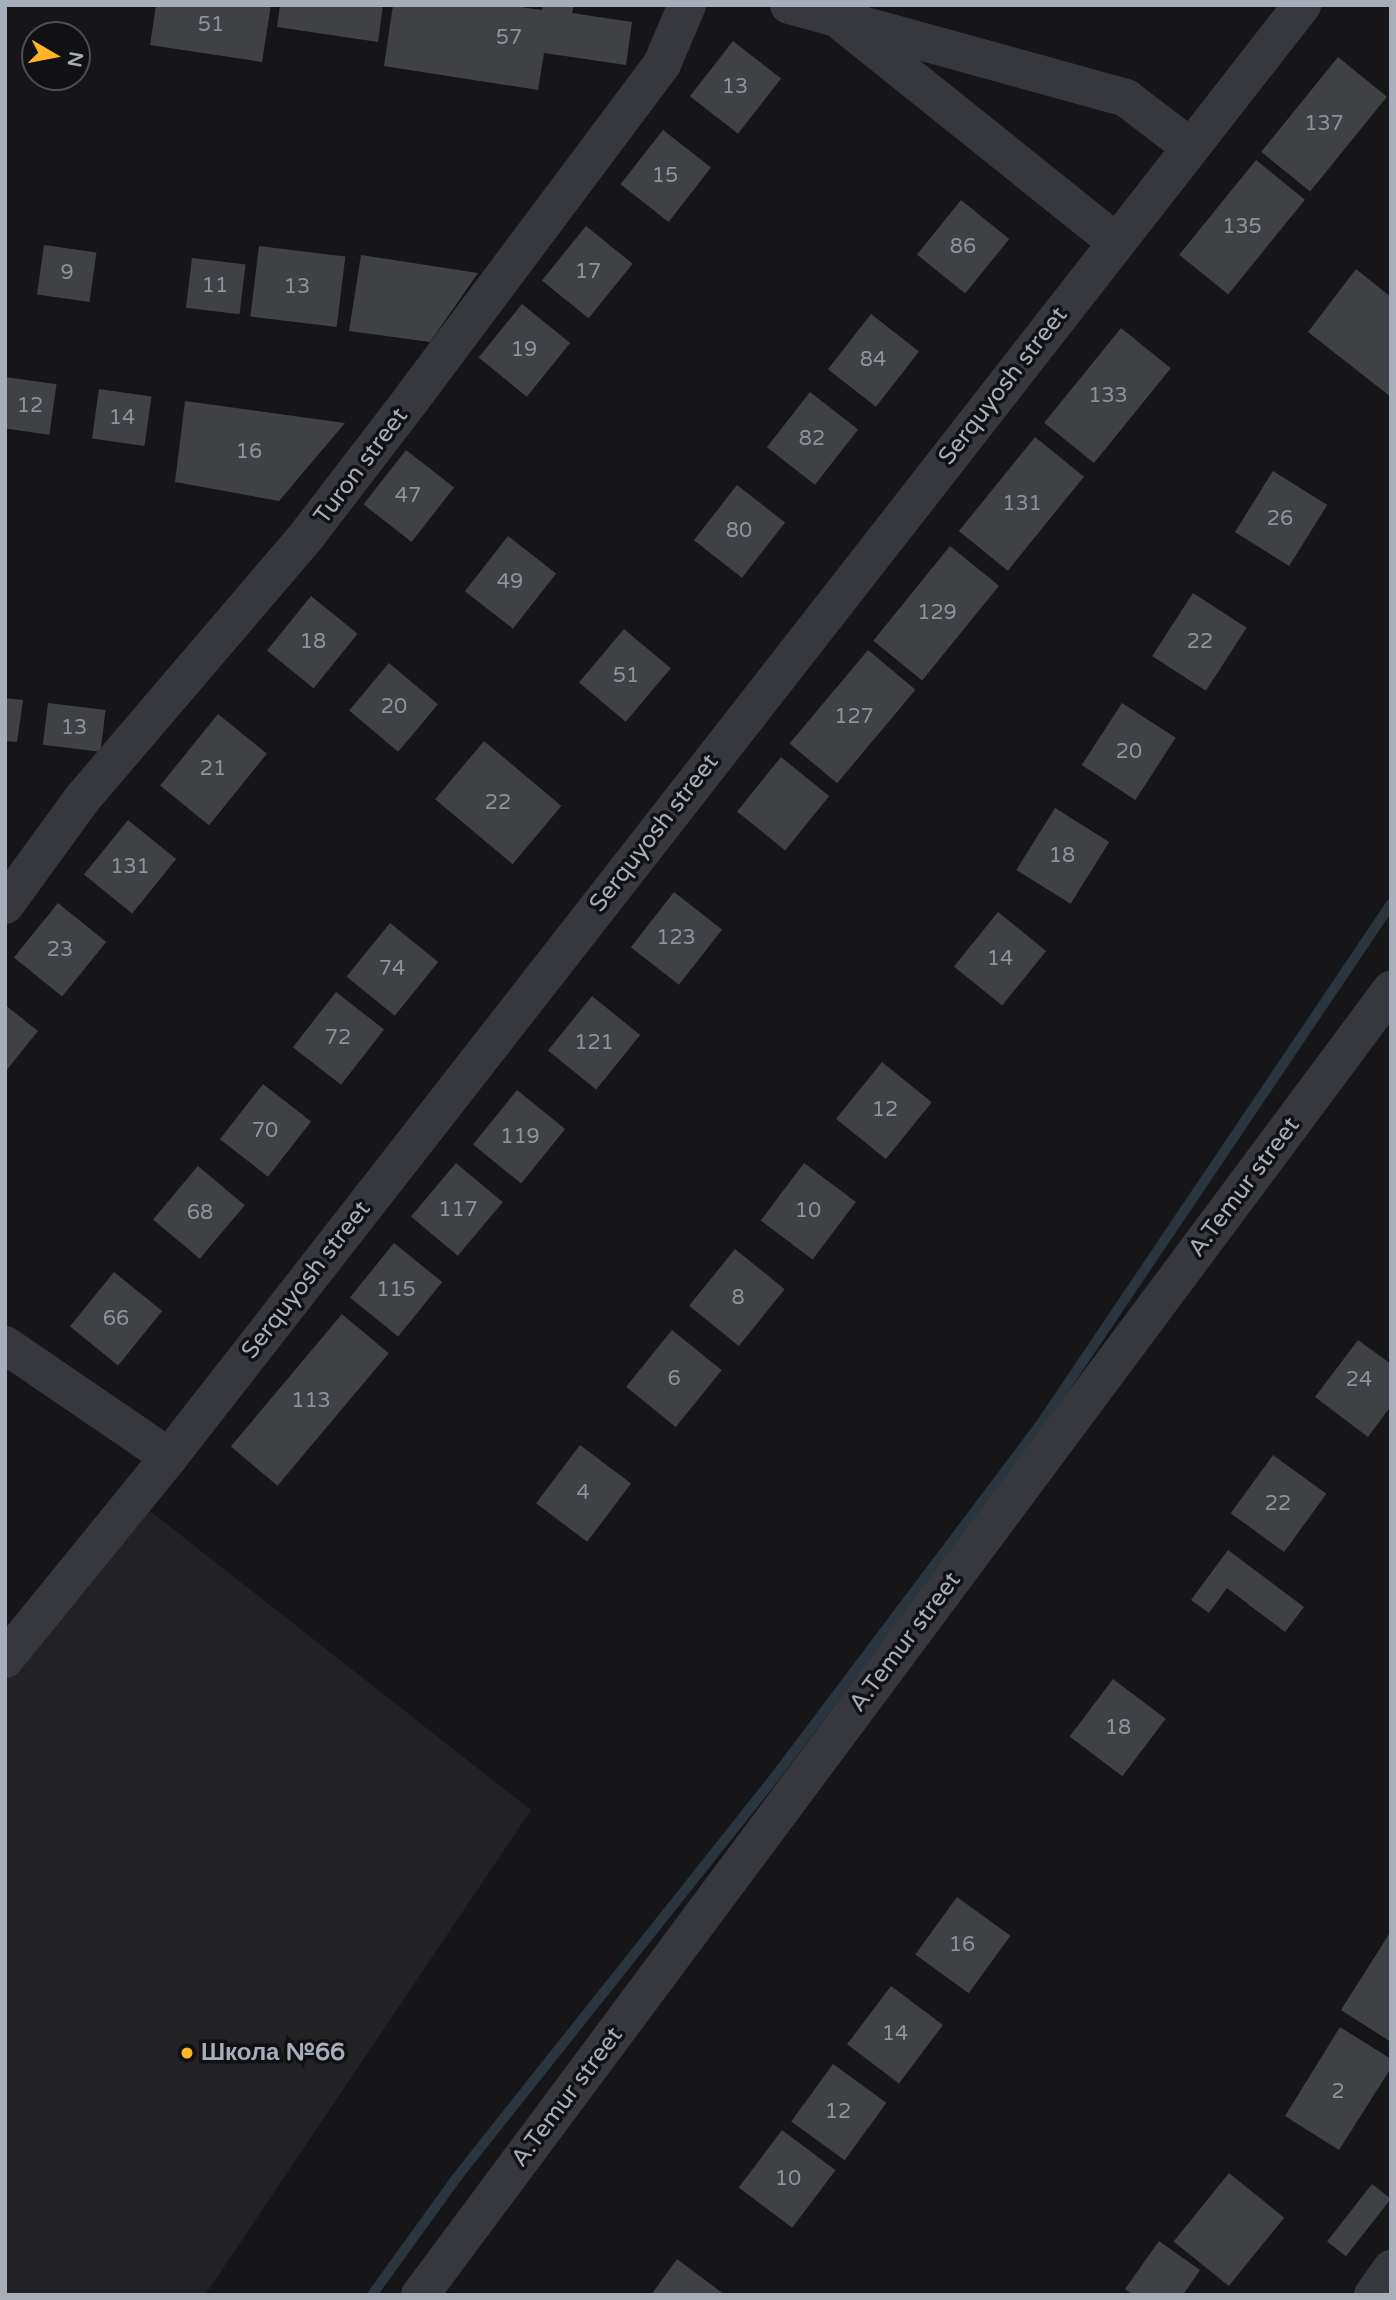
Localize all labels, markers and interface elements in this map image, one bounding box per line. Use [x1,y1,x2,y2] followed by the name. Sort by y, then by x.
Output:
[198,12,224,38] house number: 51
[21,21,91,91] north arrow
[496,25,522,51] house number: 57
[63,50,87,69] text: N
[722,74,748,100] house number: 13
[1304,111,1344,137] house number: 137
[652,163,678,189] house number: 15
[1222,214,1262,240] house number: 135
[950,234,976,260] house number: 86
[575,259,601,285] house number: 17
[60,260,74,286] house number: 9
[202,273,228,299] house number: 11
[284,274,310,300] house number: 13
[932,301,1074,471] street label: Serquyosh street
[511,337,537,363] house number: 19
[860,347,886,373] house number: 84
[1088,383,1128,409] house number: 133
[17,393,43,419] house number: 12
[308,402,414,530] street label: Turon street
[109,405,135,431] house number: 14
[799,426,825,452] house number: 82
[236,439,262,465] house number: 16
[395,483,421,509] house number: 47
[1002,491,1042,517] house number: 131
[1267,506,1293,532] house number: 26
[726,518,752,544] house number: 80
[497,569,523,595] house number: 49
[917,600,957,626] house number: 129
[300,629,326,655] house number: 18
[1187,629,1213,655] house number: 22
[613,663,639,689] house number: 51
[381,694,407,720] house number: 20
[834,704,874,730] house number: 127
[61,715,87,741] house number: 13
[1116,739,1142,765] house number: 20
[583,748,725,918] street label: Serquyosh street
[200,756,226,782] house number: 21
[485,790,511,816] house number: 22
[1049,843,1075,869] house number: 18
[110,854,150,880] house number: 131
[656,925,696,951] house number: 123
[47,937,73,963] house number: 23
[987,946,1013,972] house number: 14
[379,956,405,982] house number: 74
[325,1025,351,1051] house number: 72
[574,1030,614,1056] house number: 121
[872,1097,898,1123] house number: 12
[1182,1112,1306,1262] street label: A.Temur street
[252,1118,278,1144] house number: 70
[500,1124,540,1150] house number: 119
[235,1195,377,1365] street label: Serquyosh street
[438,1197,478,1223] house number: 117
[795,1198,821,1224] house number: 10
[187,1200,213,1226] house number: 68
[376,1277,416,1303] house number: 115
[731,1285,745,1311] house number: 8
[103,1306,129,1332] house number: 66
[667,1366,681,1392] house number: 6
[1346,1367,1372,1393] house number: 24
[291,1388,331,1414] house number: 113
[576,1480,590,1506] house number: 4
[1265,1491,1291,1517] house number: 22
[843,1567,967,1717] street label: A.Temur street
[1105,1715,1131,1741] house number: 18
[949,1932,975,1958] house number: 16
[882,2021,908,2047] house number: 14
[505,2022,629,2172] street label: A.Temur street
[201,2039,345,2067] place label: Школа №66
[179,2045,195,2061] marker: Школа №66
[1331,2079,1345,2105] house number: 2
[825,2099,851,2125] house number: 12
[775,2166,801,2192] house number: 10

